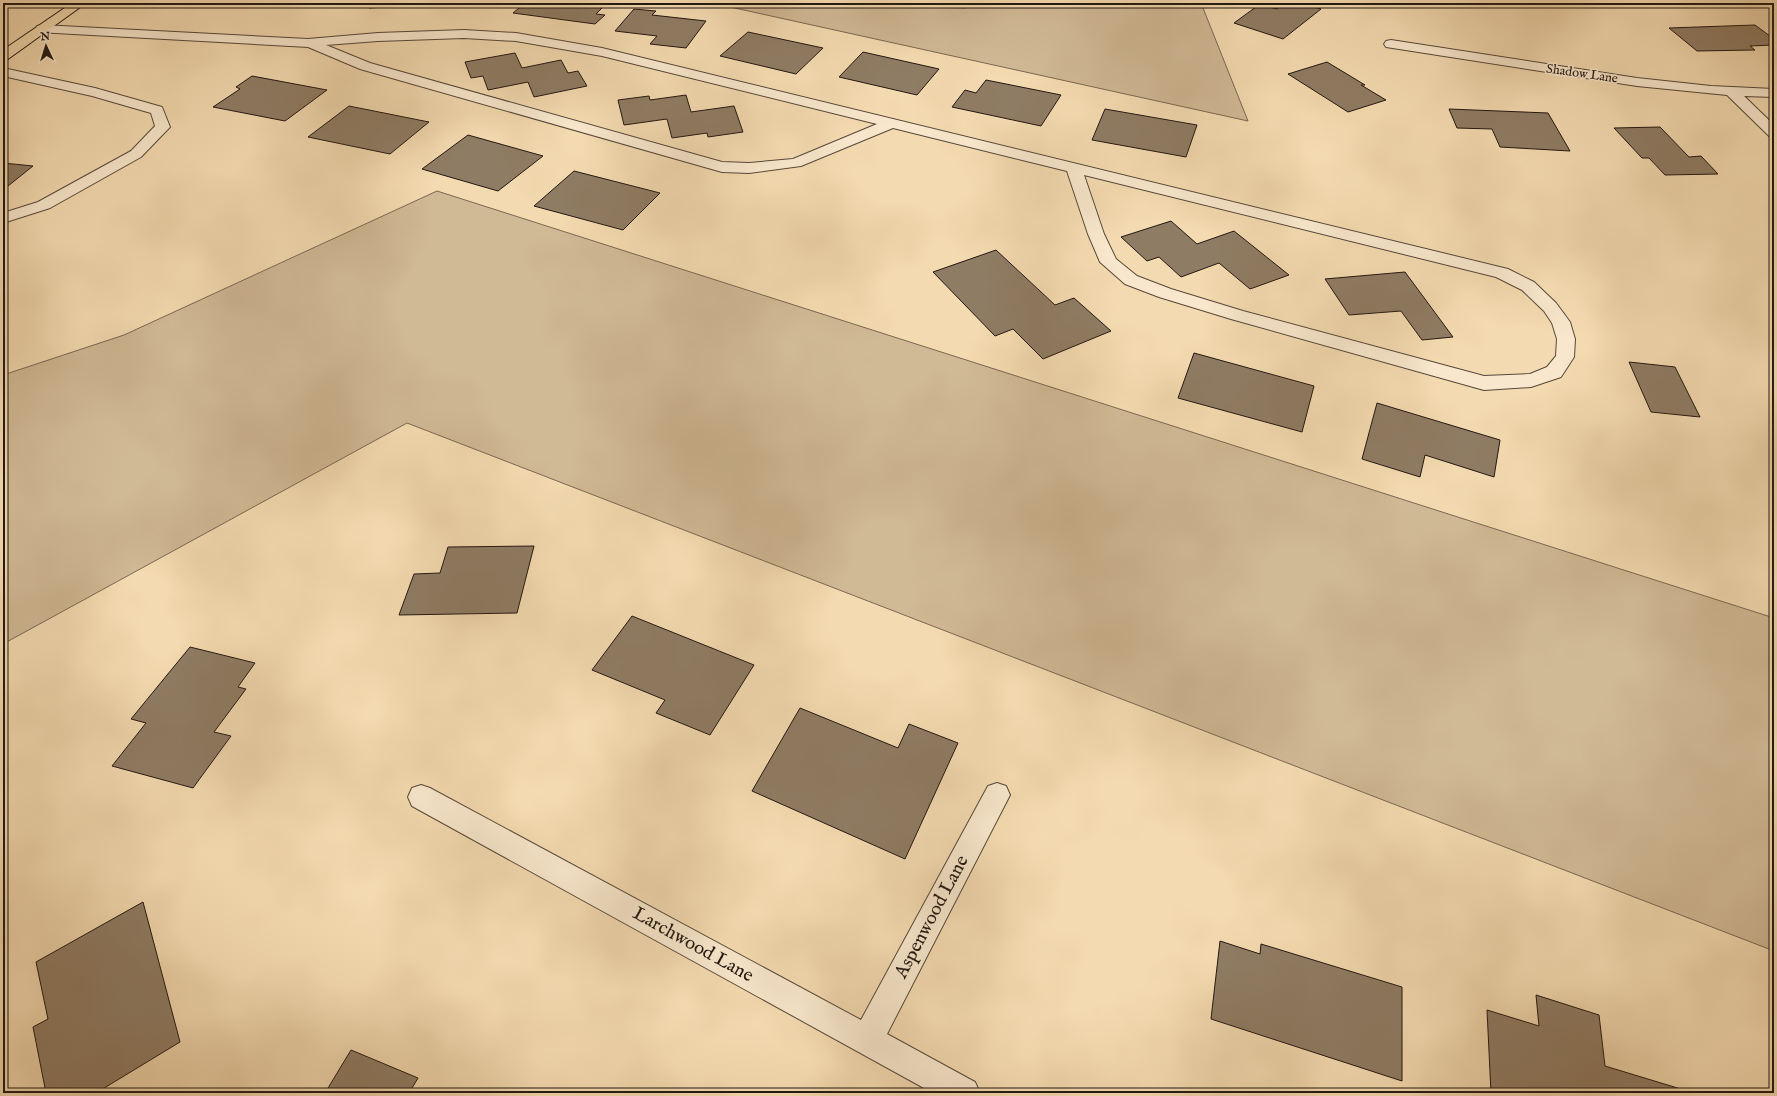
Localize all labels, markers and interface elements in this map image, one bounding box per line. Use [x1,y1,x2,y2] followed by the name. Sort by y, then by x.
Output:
[26,26,66,66] north arrow
[39,30,51,44] text: N
[1545,61,1619,87] street label: Shadow Lane
[889,851,975,984] street label: Aspenwood Lane
[628,902,758,988] street label: Larchwood Lane

